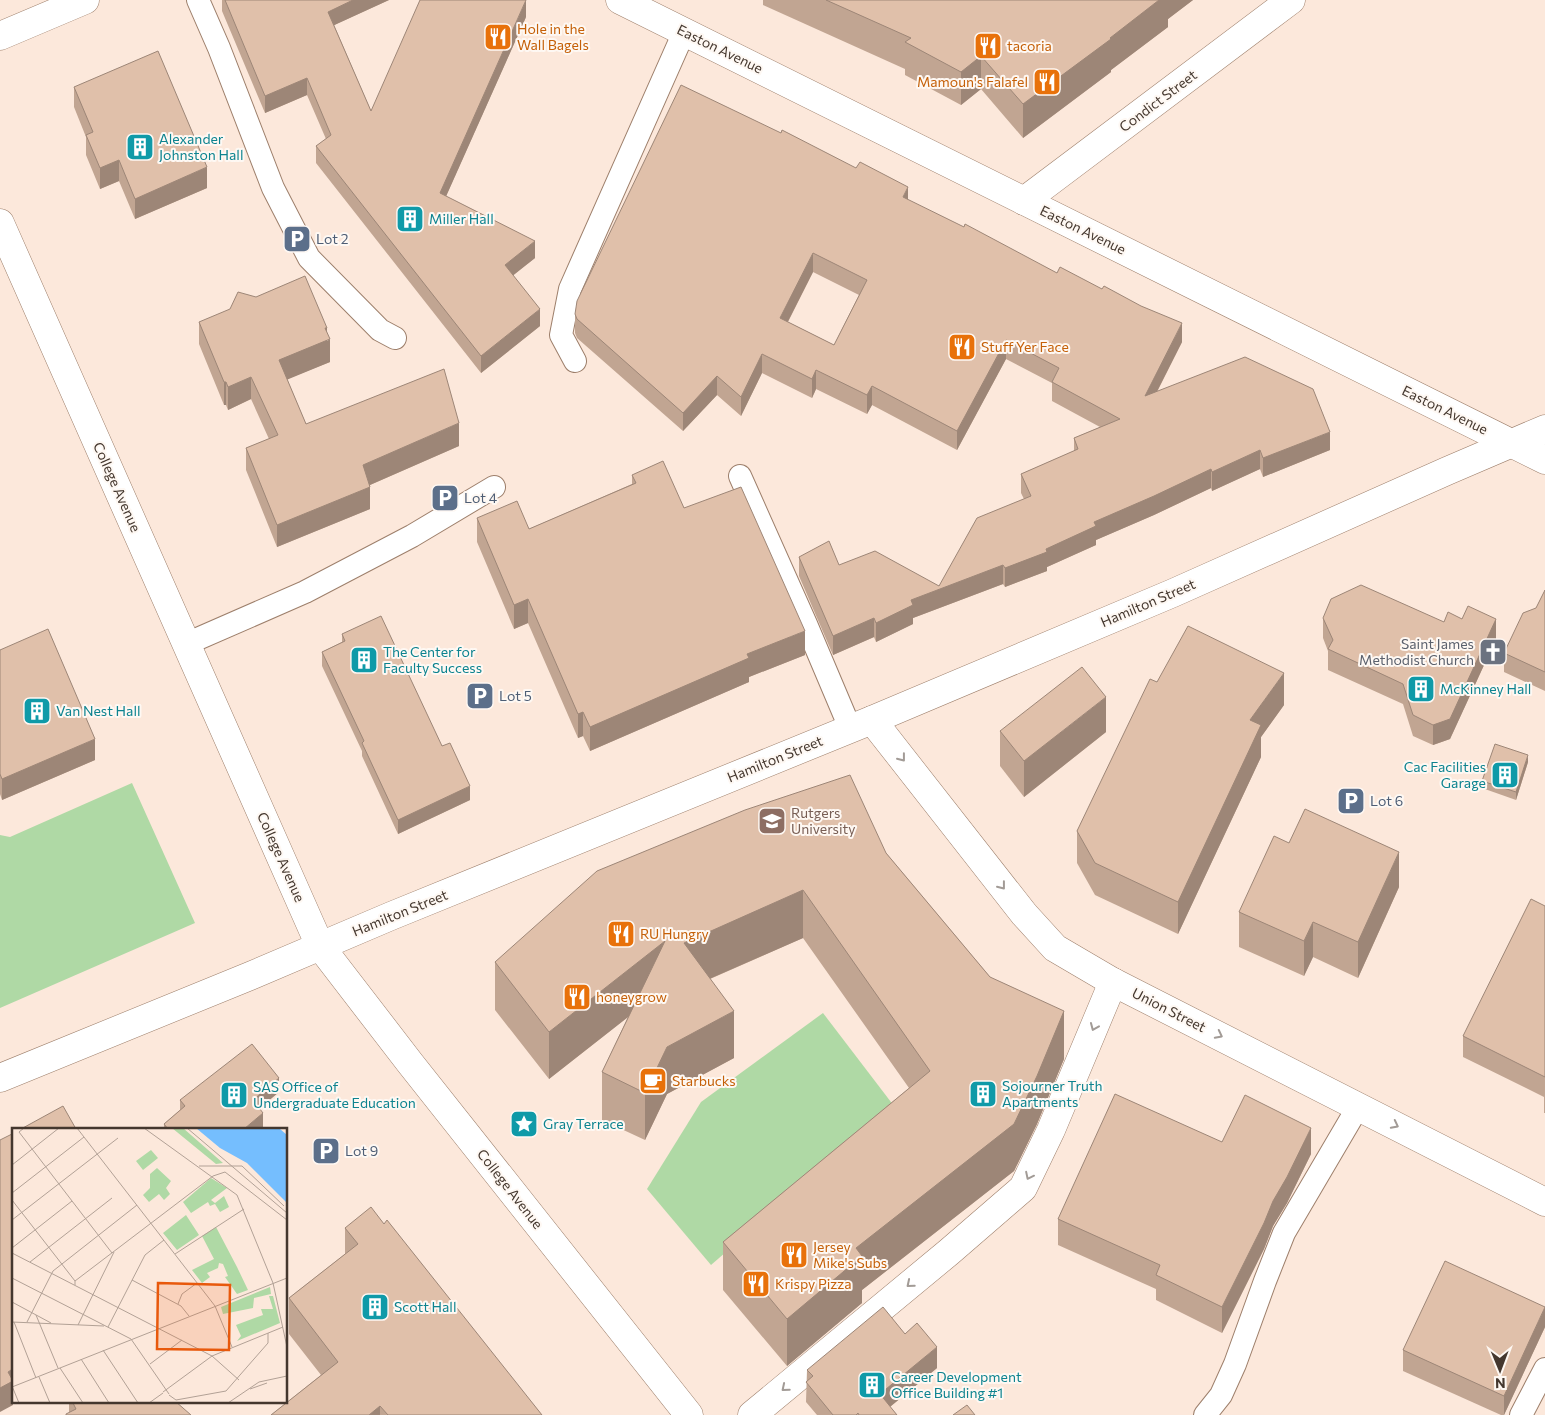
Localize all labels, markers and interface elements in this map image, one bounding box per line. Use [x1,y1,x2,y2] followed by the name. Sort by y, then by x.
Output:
[517,20,589,53] place label: Hole in the Wall Bagels
[675,20,766,77] street label: Easton Avenue
[483,22,513,52] restaurant icon: Hole in the Wall Bagels
[973,31,1003,61] restaurant icon: tacoria
[1007,37,1052,54] place label: tacoria
[1116,66,1200,135] street label: Condict Street
[1032,67,1062,97] restaurant icon: Mamoun's Falafel
[917,73,1028,90] place label: Mamoun's Falafel
[159,130,243,163] place label: Alexander Johnston Hall
[125,132,155,162] building icon: Alexander Johnston Hall
[1038,201,1129,258] street label: Easton Avenue
[395,204,425,234] building icon: Miller Hall
[429,210,494,227] place label: Miller Hall
[282,224,312,254] parking icon: Lot 2
[316,230,349,247] place label: Lot 2
[947,332,977,362] restaurant icon: Stuff Yer Face
[981,338,1069,355] place label: Stuff Yer Face
[1400,381,1491,438] street label: Easton Avenue
[90,439,145,534] street label: College Avenue
[430,483,460,513] parking icon: Lot 4
[464,489,498,506] place label: Lot 4
[1098,575,1198,630] street label: Hamilton Street
[1359,635,1474,668] place label: Saint James Methodist Church
[1478,637,1508,667] church icon: Saint James Methodist Church
[383,643,482,676] place label: The Center for Faculty Success
[349,645,379,675] building icon: The Center for Faculty Success
[1406,674,1436,704] building icon: McKinney Hall
[1440,680,1531,697] place label: McKinney Hall
[465,681,495,711] parking icon: Lot 5
[499,687,532,704] place label: Lot 5
[22,696,52,726] building icon: Van Nest Hall
[56,702,141,719] place label: Van Nest Hall
[725,732,825,785] street label: Hamilton Street
[896,752,904,761] one-way arrow
[1404,758,1486,791] place label: Cac Facilities Garage
[1490,760,1520,790] building icon: Cac Facilities Garage
[1336,786,1366,816] parking icon: Lot 6
[1370,792,1403,809] place label: Lot 6
[791,804,855,837] place label: Rutgers University
[757,806,787,836] school or university icon: Rutgers University
[254,809,309,904] street label: College Avenue
[997,880,1005,889] one-way arrow
[350,886,450,939] street label: Hamilton Street
[606,919,636,949] restaurant icon: RU Hungry
[640,925,709,942] place label: RU Hungry
[562,982,592,1012] restaurant icon: honeygrow
[1130,984,1209,1036] street label: Union Street
[596,988,667,1005] place label: honeygrow
[1090,1022,1101,1031] one-way arrow
[1214,1029,1223,1040] one-way arrow
[638,1066,668,1096] cafe icon: Starbucks
[672,1072,736,1089] place label: Starbucks
[1002,1077,1103,1110] place label: Sojourner Truth Apartments
[253,1078,416,1111] place label: SAS Office of Undergraduate Education
[968,1079,998,1109] building icon: Sojourner Truth Apartments
[219,1080,249,1110] building icon: SAS Office of Undergraduate Education
[509,1109,539,1139] place icon: Gray Terrace
[543,1115,624,1132] place label: Gray Terrace
[1390,1119,1399,1129] one-way arrow
[12,1128,288,1402] inset map
[311,1136,341,1166] parking icon: Lot 9
[345,1142,378,1159] place label: Lot 9
[474,1145,547,1232] street label: College Avenue
[1025,1170,1035,1179] one-way arrow
[813,1238,887,1271] place label: Jersey Mike's Subs
[779,1240,809,1270] restaurant icon: Jersey Mike's Subs
[741,1269,771,1299] restaurant icon: Krispy Pizza
[775,1275,852,1292] place label: Krispy Pizza
[907,1279,916,1287] one-way arrow
[360,1292,390,1322] building icon: Scott Hall
[394,1298,457,1315] place label: Scott Hall
[1475,1345,1525,1395] north arrow
[891,1368,1022,1401] place label: Career Development Office Building #1
[857,1370,887,1400] building icon: Career Development Office Building #1
[1495,1375,1506,1392] text: N
[782,1383,791,1391] one-way arrow

